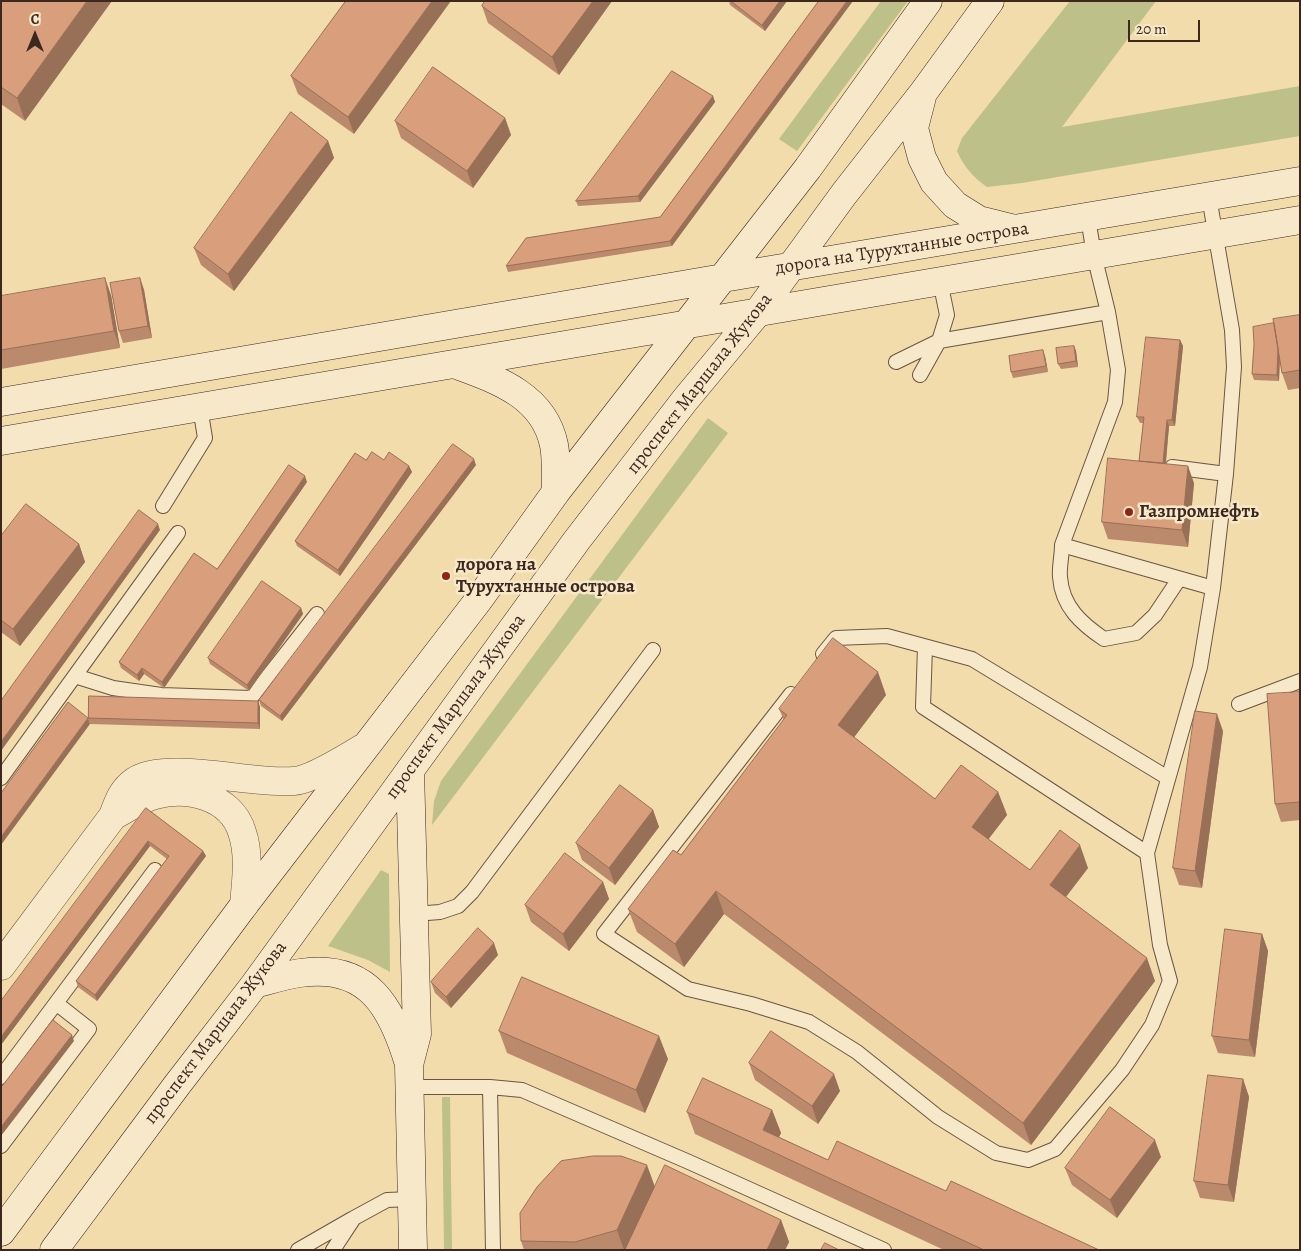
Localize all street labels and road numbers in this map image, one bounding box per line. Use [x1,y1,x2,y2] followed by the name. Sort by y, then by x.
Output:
[774,218,1030,280] street label: дорога на Турухтанные острова
[622,289,778,479] street label: проспект Маршала Жукова
[381,610,531,804] street label: проспект Маршала Жукова
[140,937,292,1129] street label: проспект Маршала Жукова

